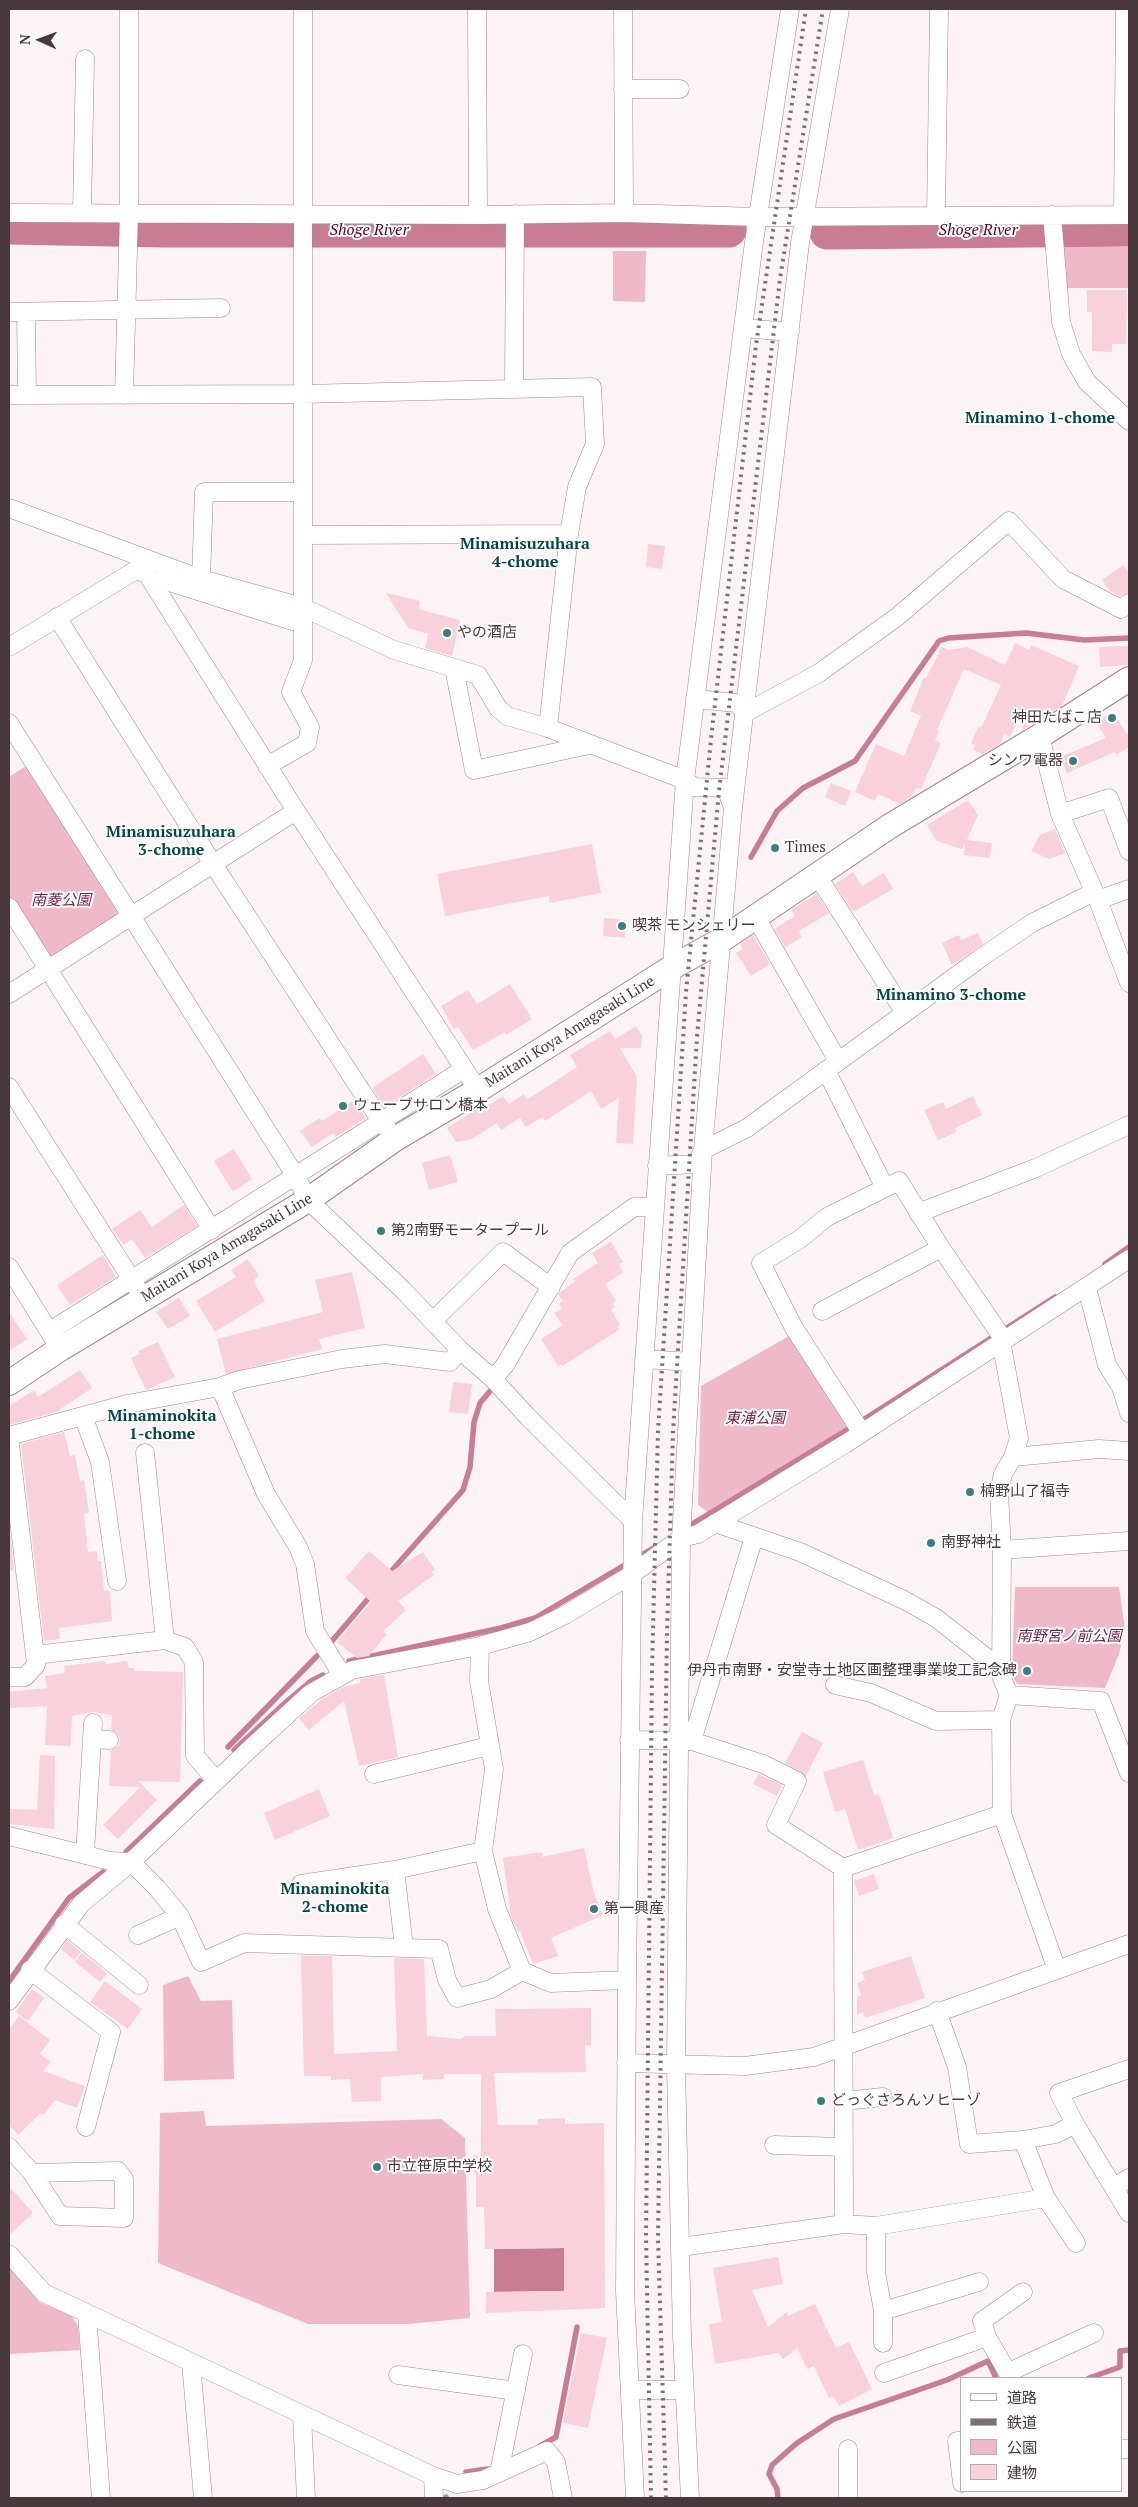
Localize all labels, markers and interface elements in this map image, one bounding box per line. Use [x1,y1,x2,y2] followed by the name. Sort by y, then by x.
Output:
[15,15,65,65] north arrow
[15,34,34,45] text: N
[329,220,409,240] water label: Shoge River
[938,220,1018,240] water label: Shoge River
[965,408,1115,428] district label: Minamino 1-chome
[460,534,590,572] district label: Minamisuzuhara 4-chome
[457,624,517,642] place label: やの酒店
[441,627,453,639] marker: やの酒店
[1012,709,1102,727] place label: 神田たばこ店
[1106,712,1118,724] marker: 神田たばこ店
[988,752,1063,770] place label: シンワ電器
[1067,755,1079,767] marker: シンワ電器
[106,822,236,860] district label: Minamisuzuhara 3-chome
[785,839,826,857] place label: Times
[769,842,781,854] marker: Times
[31,892,91,910] park label: 南菱公園
[632,917,756,935] place label: 喫茶 モンシェリー
[616,920,628,932] marker: 喫茶 モンシェリー
[482,972,658,1092] street label: Maitani Koya Amagasaki Line
[876,985,1026,1005] district label: Minamino 3-chome
[353,1097,488,1115] place label: ウェーブサロン橋本
[337,1100,349,1112] marker: ウェーブサロン橋本
[138,1190,316,1306] street label: Maitani Koya Amagasaki Line
[391,1222,549,1240] place label: 第2南野モータープール
[375,1225,387,1237] marker: 第2南野モータープール
[107,1406,217,1444] district label: Minaminokita 1-chome
[725,1410,785,1428] park label: 東浦公園
[980,1483,1070,1501] place label: 楠野山了福寺
[964,1486,976,1498] marker: 楠野山了福寺
[941,1534,1001,1552] place label: 南野神社
[925,1537,937,1549] marker: 南野神社
[1017,1628,1121,1646] park label: 南野宮ノ前公園
[687,1662,1017,1680] place label: 伊丹市南野・安堂寺土地区画整理事業竣工記念碑
[1021,1665,1033,1677] marker: 伊丹市南野・安堂寺土地区画整理事業竣工記念碑
[280,1879,390,1917] district label: Minaminokita 2-chome
[604,1900,664,1918] place label: 第一興産
[588,1903,600,1915] marker: 第一興産
[831,2092,981,2110] place label: どっぐさろんソヒーゾ
[815,2095,827,2107] marker: どっぐさろんソヒーゾ
[387,2158,492,2176] place label: 市立笹原中学校
[371,2161,383,2173] marker: 市立笹原中学校
[960,2377,1123,2492] legend
[1007,2387,1037,2407] text: 道路
[1007,2412,1037,2432] text: 鉄道
[1007,2437,1037,2457] text: 公園
[1007,2462,1037,2482] text: 建物

